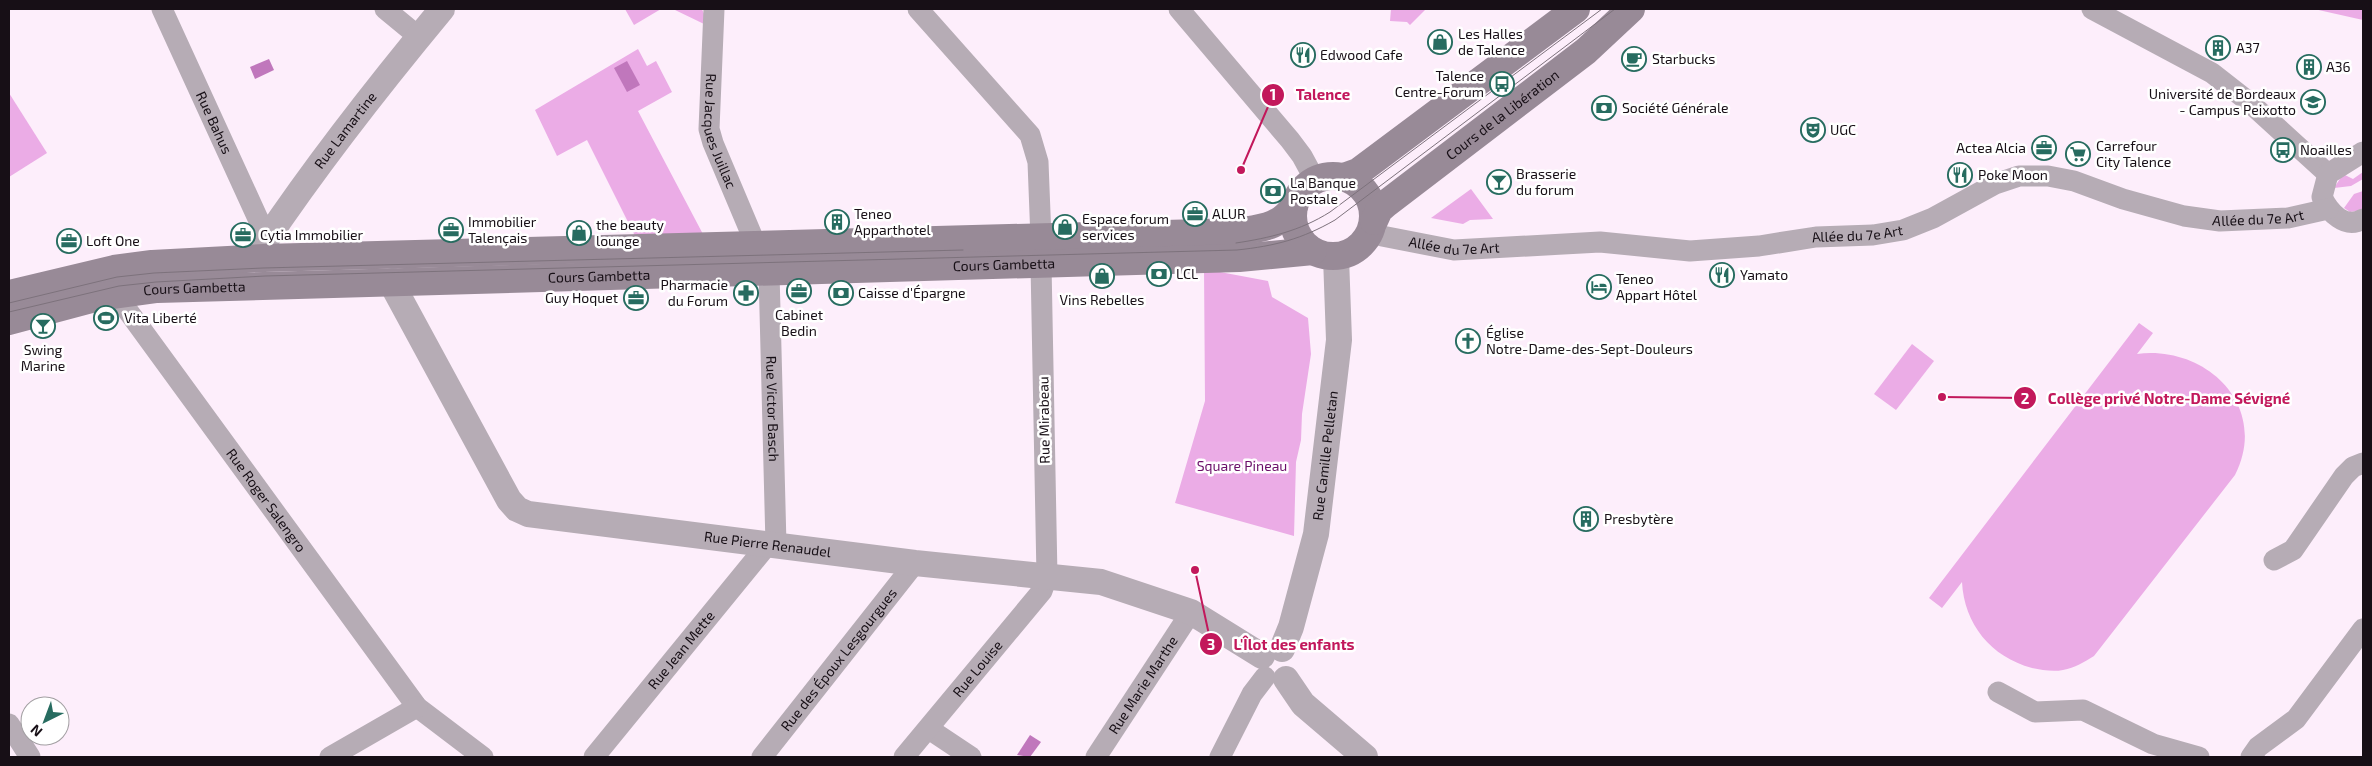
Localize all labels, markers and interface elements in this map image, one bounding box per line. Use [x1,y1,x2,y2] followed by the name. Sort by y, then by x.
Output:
[1458,25,1525,58] place label: Les Halles de Talence
[1427,29,1453,55] shop icon: Les Halles de Talence
[2205,35,2231,61] building icon: A37
[2236,39,2260,56] place label: A37
[1290,42,1316,68] restaurant icon: Edwood Cafe
[1320,46,1403,63] place label: Edwood Cafe
[1621,46,1647,72] cafe icon: Starbucks
[1652,50,1715,67] place label: Starbucks
[2296,54,2322,80] building icon: A36
[2326,58,2351,75] place label: A36
[1442,66,1562,163] street label: Cours de la Libération
[1395,67,1484,100] place label: Talence Centre-Forum
[1489,71,1515,97] bus stop icon: Talence Centre-Forum
[701,73,740,191] street label: Rue Jacques Juillac
[1260,80,1360,110] callout: Talence
[1270,85,1276,103] text: 1
[1296,85,1350,103] text: Talence
[2149,85,2297,118] place label: Université de Bordeaux - Campus Peixotto
[193,88,236,156] street label: Rue Bahus
[310,88,380,172] street label: Rue Lamartine
[2300,89,2326,115] school or university icon: Université de Bordeaux - Campus Peixotto
[1591,95,1617,121] bank icon: Société Générale
[1622,99,1729,116] place label: Société Générale
[1800,117,1826,143] theatre icon: UGC
[1830,121,1856,138] place label: UGC
[2031,135,2057,161] office icon: Actea Alcia
[2096,137,2171,170] place label: Carrefour City Talence
[2270,137,2296,163] bus stop icon: Noailles
[1956,139,2026,156] place label: Actea Alcia
[2065,141,2091,167] supermarket icon: Carrefour City Talence
[2300,141,2352,158] place label: Noailles
[1947,162,1973,188] restaurant icon: Poke Moon
[1516,165,1576,198] place label: Brasserie du forum
[1978,166,2048,183] place label: Poke Moon
[1486,169,1512,195] bar icon: Brasserie du forum
[1290,174,1356,207] place label: La Banque Postale
[1260,178,1286,204] bank icon: La Banque Postale
[1182,201,1208,227] office icon: ALUR
[854,205,932,238] place label: Teneo Apparthotel
[1212,205,1246,222] place label: ALUR
[2211,206,2305,229] street label: Allée du 7e Art
[824,209,850,235] building icon: Teneo Apparthotel
[1082,210,1169,243] place label: Espace forum services
[468,213,537,247] place label: Immobilier Talençais
[1052,214,1078,240] shop icon: Espace forum services
[596,216,665,249] place label: the beauty lounge
[438,217,464,243] office icon: Immobilier Talençais
[566,220,592,246] shop icon: the beauty lounge
[1810,221,1904,246] street label: Allée du 7e Art
[230,222,256,248] office icon: Cytia Immobilier
[260,226,364,243] place label: Cytia Immobilier
[56,228,82,254] office icon: Loft One
[86,232,140,249] place label: Loft One
[1407,232,1500,258] street label: Allée du 7e Art
[953,254,1055,274] street label: Cours Gambetta
[1146,261,1172,287] bank icon: LCL
[1709,262,1735,288] restaurant icon: Yamato
[1089,263,1115,289] shop icon: Vins Rebelles
[1176,265,1198,282] place label: LCL
[548,266,651,286] street label: Cours Gambetta
[1740,266,1788,283] place label: Yamato
[1616,270,1698,303] place label: Teneo Appart Hôtel
[1586,274,1612,300] hotel icon: Teneo Appart Hôtel
[661,276,728,309] place label: Pharmacie du Forum
[142,277,246,299] street label: Cours Gambetta
[786,278,812,304] office icon: Cabinet Bedin
[733,280,759,306] pharmacy icon: Pharmacie du Forum
[828,280,854,306] bank icon: Caisse d'Épargne
[858,284,966,301] place label: Caisse d'Épargne
[623,285,649,311] office icon: Guy Hoquet
[545,289,618,306] place label: Guy Hoquet
[1060,291,1144,308] place label: Vins Rebelles
[93,305,119,331] sports icon: Vita Liberté
[775,306,823,339] place label: Cabinet Bedin
[124,309,197,326] place label: Vita Liberté
[30,313,56,339] bar icon: Swing Marine
[1486,324,1693,357] place label: Église Notre-Dame-des-Sept-Douleurs
[1455,328,1481,354] church icon: Église Notre-Dame-des-Sept-Douleurs
[21,341,65,374] place label: Swing Marine
[763,355,783,462] street label: Rue Victor Basch
[1034,376,1053,464] street label: Rue Mirabeau
[2013,383,2300,413] callout: Collège privé Notre-Dame Sévigné
[2021,389,2030,407] text: 2
[2048,389,2290,407] text: Collège privé Notre-Dame Sévigné
[1309,390,1341,521] street label: Rue Camille Pelletan
[223,445,310,555] street label: Rue Roger Salengro
[1197,457,1287,474] park label: Square Pineau
[1573,506,1599,532] building icon: Presbytère
[1604,510,1673,527] place label: Presbytère
[703,527,833,560] street label: Rue Pierre Renaudel
[777,585,900,734] street label: Rue des Époux Lesgourgues
[644,607,718,692] street label: Rue Jean Mette
[1198,629,1364,659] callout: L'Îlot des enfants
[1104,633,1181,737] street label: Rue Marie Marthe
[1207,635,1215,653] text: 3
[1233,635,1355,653] text: L'Îlot des enfants
[949,636,1006,700] street label: Rue Louise
[20,696,70,746] north arrow
[27,721,45,741] text: N

